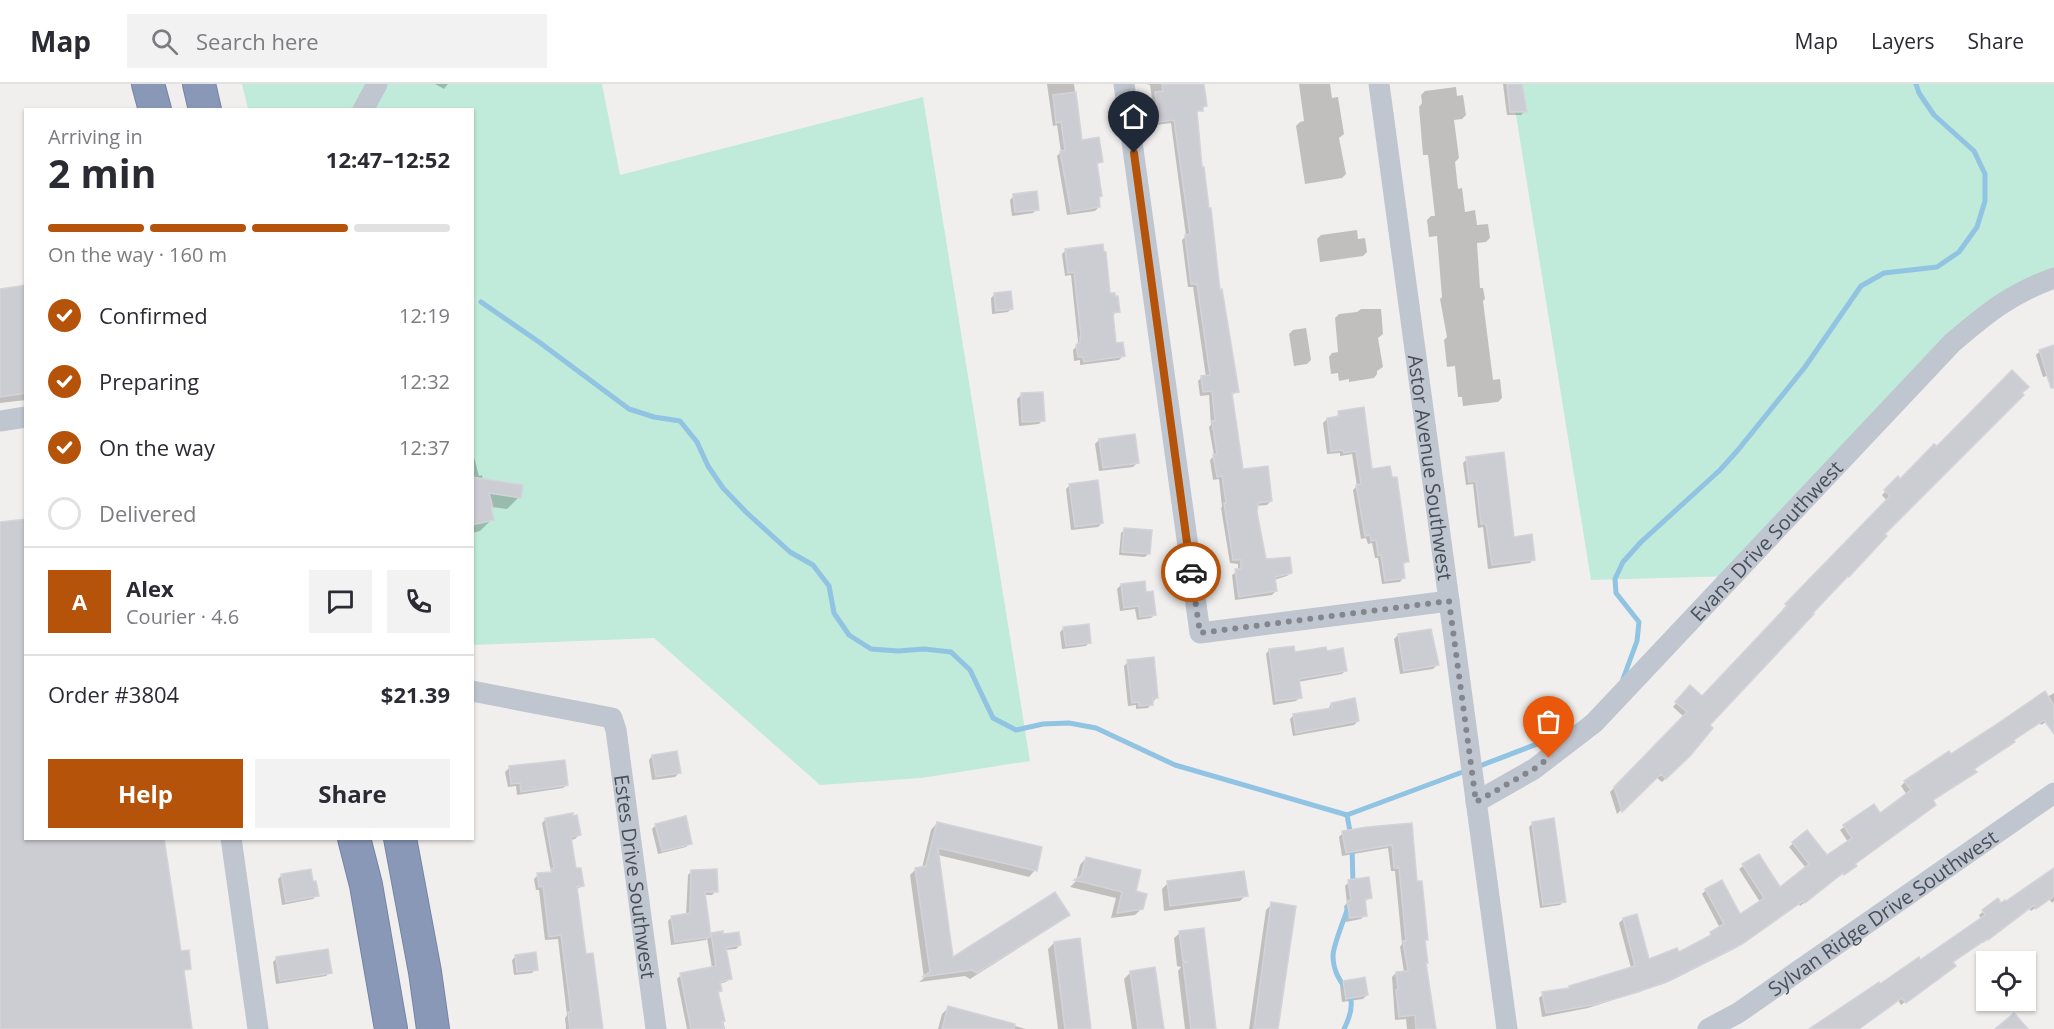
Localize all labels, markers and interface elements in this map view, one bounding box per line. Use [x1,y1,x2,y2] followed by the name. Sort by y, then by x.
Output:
[127,14,547,68] search box
[30,22,91,60] text: Map
[148,25,181,58] icon: search
[196,26,319,56] text: Search here
[1795,27,1838,55] text: Map
[1871,27,1935,55] text: Layers
[1968,27,2024,55] text: Share
[1108,91,1159,153] pin
[1117,100,1150,133] icon: home
[48,123,143,150] text: Arriving in
[326,144,450,174] text: 12:47–12:52
[48,146,156,199] text: 2 min
[48,241,227,268] text: On the way · 160 m
[48,299,81,332] icon: check
[99,300,208,330] text: Confirmed
[399,302,450,329] text: 12:19
[1402,353,1460,582] street label: Astor Avenue Southwest
[48,365,81,398] icon: check
[99,366,199,396] text: Preparing
[399,368,450,395] text: 12:32
[48,431,81,464] icon: check
[99,432,215,462] text: On the way
[399,434,450,461] text: 12:37
[1684,454,1848,627] street label: Evans Drive Southwest
[99,498,197,528] text: Delivered
[1161,542,1221,602] courier
[1175,556,1208,589] icon: car
[309,570,372,633] button: chat
[387,570,450,633] button: phone
[126,573,174,603] text: Alex
[72,586,87,616] text: A
[126,603,239,630] text: Courier · 4.6
[48,679,179,709] text: Order #3804
[381,679,450,709] text: $21.39
[1523,696,1574,758] pin
[1532,705,1565,738] icon: bag
[48,759,243,828] button: Help
[255,759,450,828] button: Share
[609,773,663,980] street label: Estes Drive Southwest
[1762,823,2003,1002] street label: Sylvan Ridge Drive Southwest
[1976,951,2036,1011] map controls
[1976,951,2036,1011] button: locate

